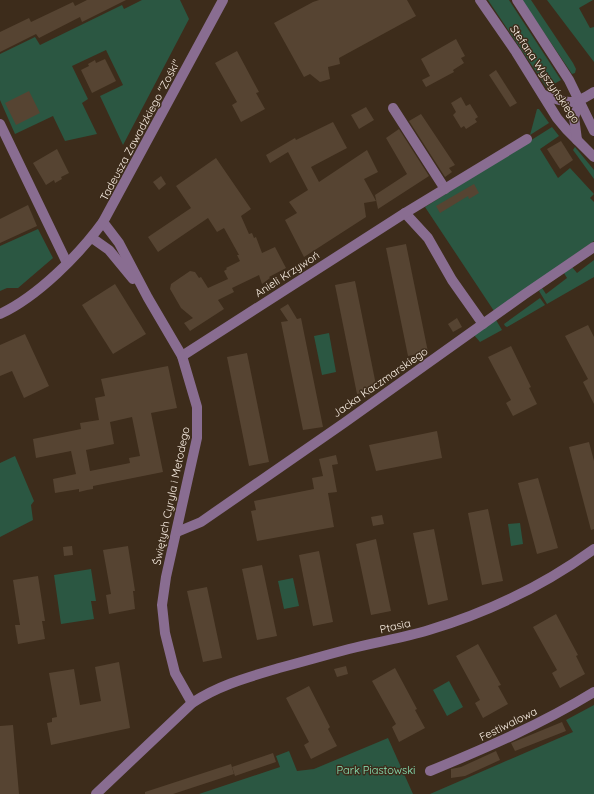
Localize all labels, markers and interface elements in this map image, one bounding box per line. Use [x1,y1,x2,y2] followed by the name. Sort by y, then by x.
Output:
[507,22,583,126] street label: Stefana Wyszyńskiego
[97,57,183,203] street label: Tadeusza Zawadzkiego "Zośki"
[252,248,322,300] street label: Anieli Krzywoń
[330,344,431,420] street label: Jacka Kaczmarskiego
[149,425,193,566] street label: Świętych Cyryla i Metodego
[378,616,412,636] street label: Ptasia
[477,704,539,744] street label: Festiwalowa
[337,763,415,777] park label: Park Piastowski

